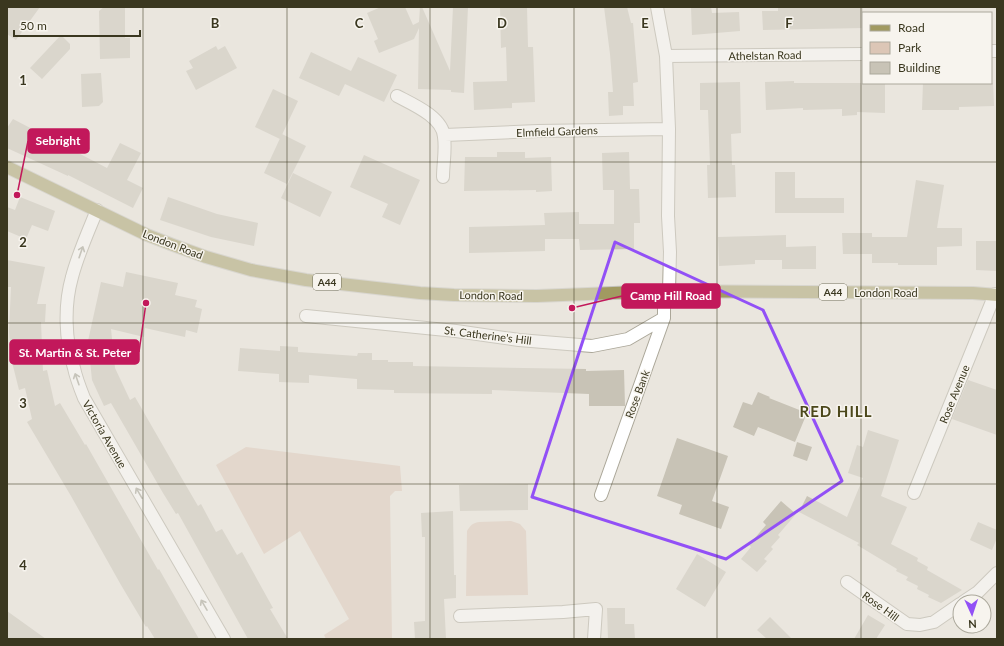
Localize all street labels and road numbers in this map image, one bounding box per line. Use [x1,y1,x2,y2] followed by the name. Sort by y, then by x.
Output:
[728,48,802,62] street label: Athelstan Road
[516,123,598,139] street label: Elmfield Gardens
[141,227,205,261] street label: London Road
[313,274,341,290] road number: A44
[819,284,847,300] road number: A44
[854,286,918,299] street label: London Road
[459,288,523,302] street label: London Road
[444,323,532,347] street label: St. Catherine's Hill
[936,363,972,425] street label: Rose Avenue
[622,368,652,420] street label: Rose Bank
[80,398,130,471] street label: Victoria Avenue
[860,588,902,624] street label: Rose Hill

